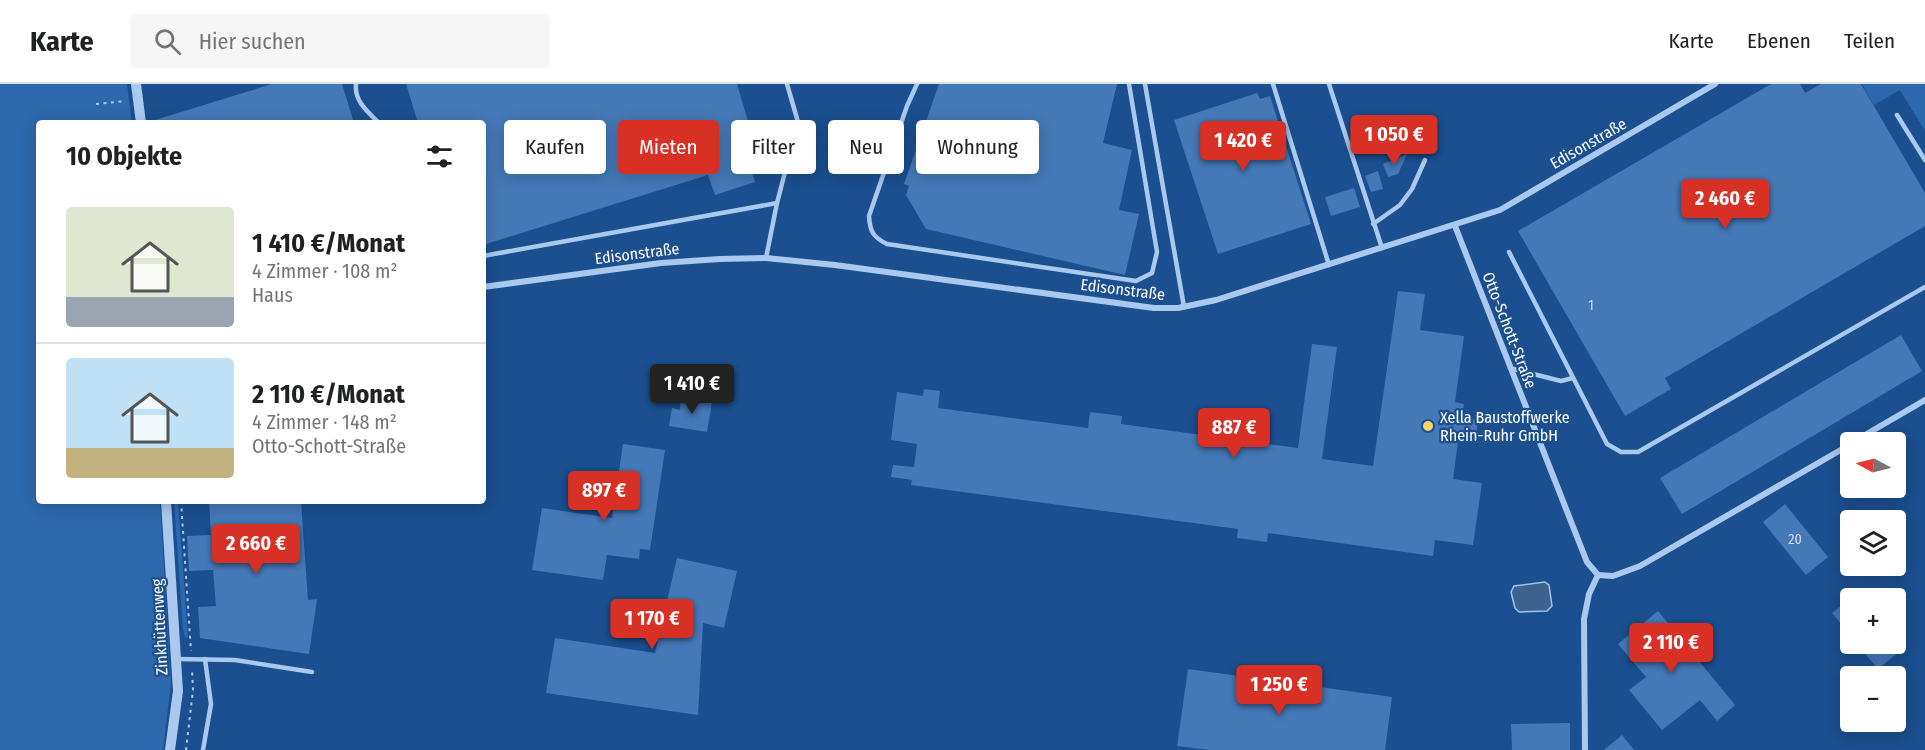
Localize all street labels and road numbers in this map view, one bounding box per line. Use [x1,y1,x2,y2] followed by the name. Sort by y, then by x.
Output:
[1547,114,1630,173] street label: Edisonstraße
[594,239,680,268] street label: Edisonstraße
[1479,269,1541,391] street label: Otto-Schott-Straße
[1080,275,1166,304] street label: Edisonstraße
[147,578,172,676] street label: Zinkhüttenweg

